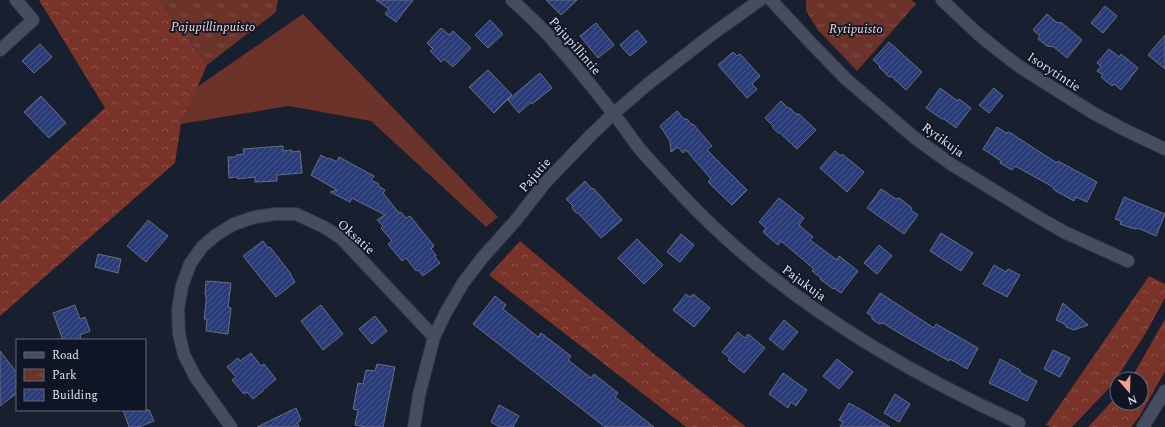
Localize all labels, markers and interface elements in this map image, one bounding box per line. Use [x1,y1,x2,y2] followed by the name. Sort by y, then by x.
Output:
[544,12,606,80] street label: Pajupillintie
[171,17,255,37] park label: Pajupillinpuisto
[829,19,883,39] park label: Rytipuisto
[1023,47,1085,97] street label: Isorytintie
[918,118,969,163] street label: Rytikuja
[514,153,556,197] street label: Pajutie
[333,215,379,259] street label: Oksatie
[778,260,831,306] street label: Pajukuja
[16,339,146,411] legend
[52,346,79,365] text: Road
[52,366,77,385] text: Park
[1109,371,1149,411] north arrow
[52,386,98,405] text: Building
[1125,390,1139,409] text: N

